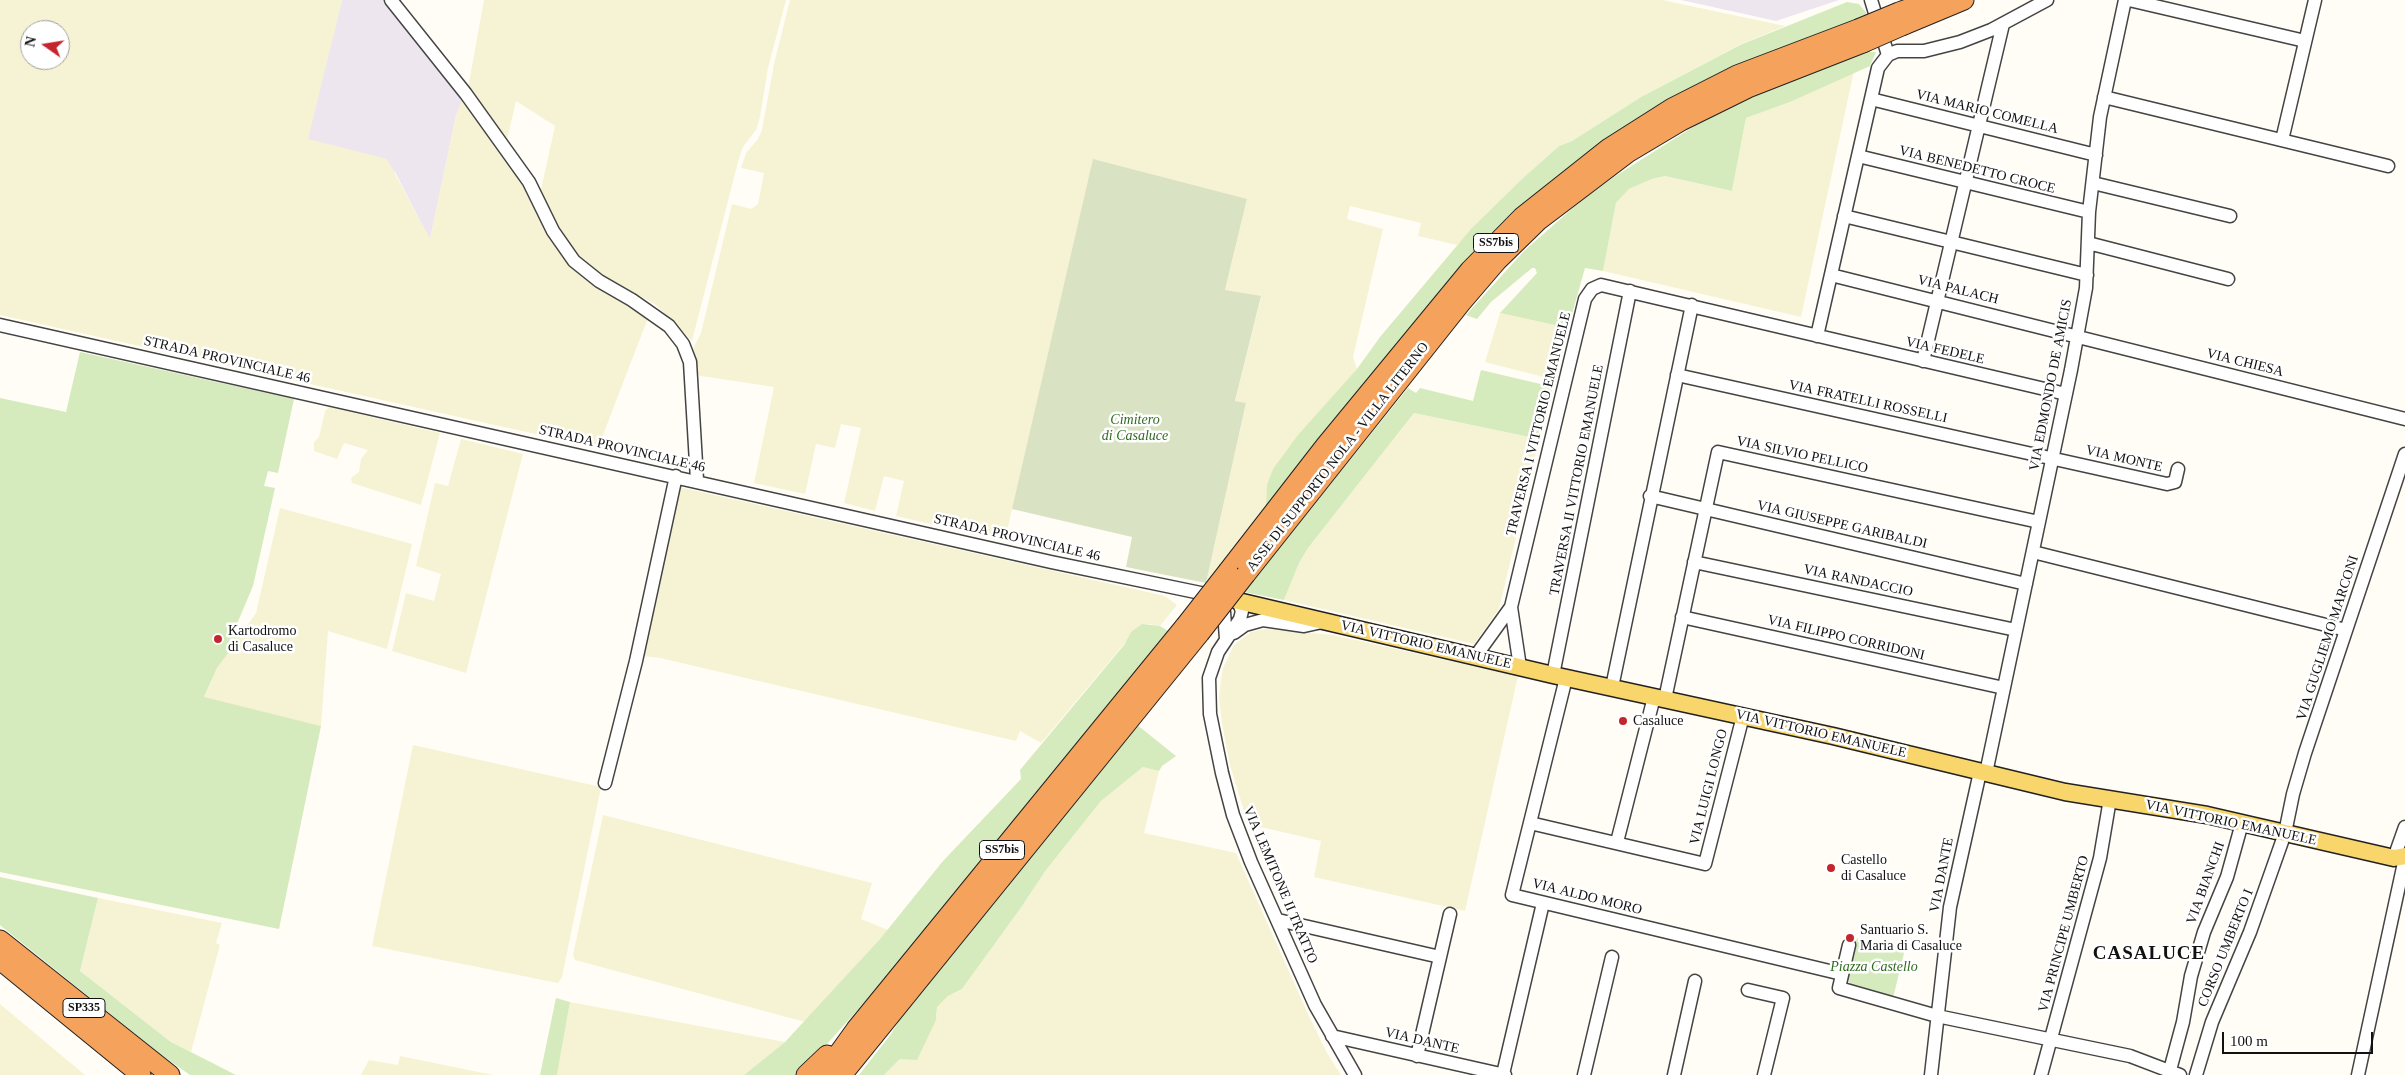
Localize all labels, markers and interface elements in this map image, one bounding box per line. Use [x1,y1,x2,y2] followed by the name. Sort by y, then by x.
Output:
[20,20,70,70] north arrow
[22,35,39,48] text: N
[1914,86,2060,138] street label: VIA MARIO COMELLA
[1897,142,2057,198] street label: VIA BENEDETTO CROCE
[1474,234,1518,252] road number: SS7bis
[1916,272,2000,308] street label: VIA PALACH
[2026,298,2076,472] street label: VIA EDMONDO DE AMICIS
[1503,310,1575,538] street label: TRAVERSA I VITTORIO EMANUELE
[142,333,312,387] street label: STRADA PROVINCIALE 46
[1904,334,1986,368] street label: VIA FEDELE
[1243,339,1433,575] street label: ASSE DI SUPPORTO NOLA - VILLA LITERNO
[2205,345,2285,381] street label: VIA CHIESA
[1546,363,1608,597] street label: TRAVERSA II VITTORIO EMANUELE
[1787,377,1949,427] street label: VIA FRATELLI ROSSELLI
[1102,412,1168,444] park label: Cimitero di Casaluce
[537,422,707,476] street label: STRADA PROVINCIALE 46
[1735,433,1869,477] street label: VIA SILVIO PELLICO
[2084,442,2164,476] street label: VIA MONTE
[1755,497,1929,553] street label: VIA GIUSEPPE GARIBALDI
[932,511,1102,565] street label: STRADA PROVINCIALE 46
[2293,553,2363,723] street label: VIA GUGLIEMO MARCONI
[1802,561,1914,601] street label: VIA RANDACCIO
[1766,612,1926,664] street label: VIA FILIPPO CORRIDONI
[1339,617,1513,673] street label: VIA VITTORIO EMANUELE
[228,623,296,656] place label: Kartodromo di Casaluce
[212,633,224,645] marker: Kartodromo di Casaluce
[1734,706,1908,762] street label: VIA VITTORIO EMANUELE
[1633,713,1684,729] place label: Casaluce
[1617,715,1629,727] marker: Casaluce
[1686,727,1732,847] street label: VIA LUIGI LONGO
[2144,797,2318,849] street label: VIA VITTORIO EMANUELE
[1239,804,1321,966] street label: VIA LEMITONE II TRATTO
[1927,836,1957,914] street label: VIA DANTE
[2183,839,2229,927] street label: VIA BIANCHI
[980,840,1024,860] road number: SS7bis
[1841,852,1906,884] place label: Castello di Casaluce
[2035,854,2093,1014] street label: VIA PRINCIPE UMBERTO
[1825,862,1837,874] marker: Castello di Casaluce
[1530,875,1644,919] street label: VIA ALDO MORO
[2195,887,2257,1009] street label: CORSO UMBERTO I
[1860,922,1962,954] place label: Santuario S. Maria di Casaluce
[1844,932,1856,944] marker: Santuario S. Maria di Casaluce
[2092,943,2206,965] district label: CASALUCE
[1830,959,1918,975] park label: Piazza Castello
[63,998,105,1018] road number: SP335
[2225,1022,2376,1054] scale bar
[1383,1024,1461,1058] street label: VIA DANTE
[2230,1033,2268,1049] text: 100 m

